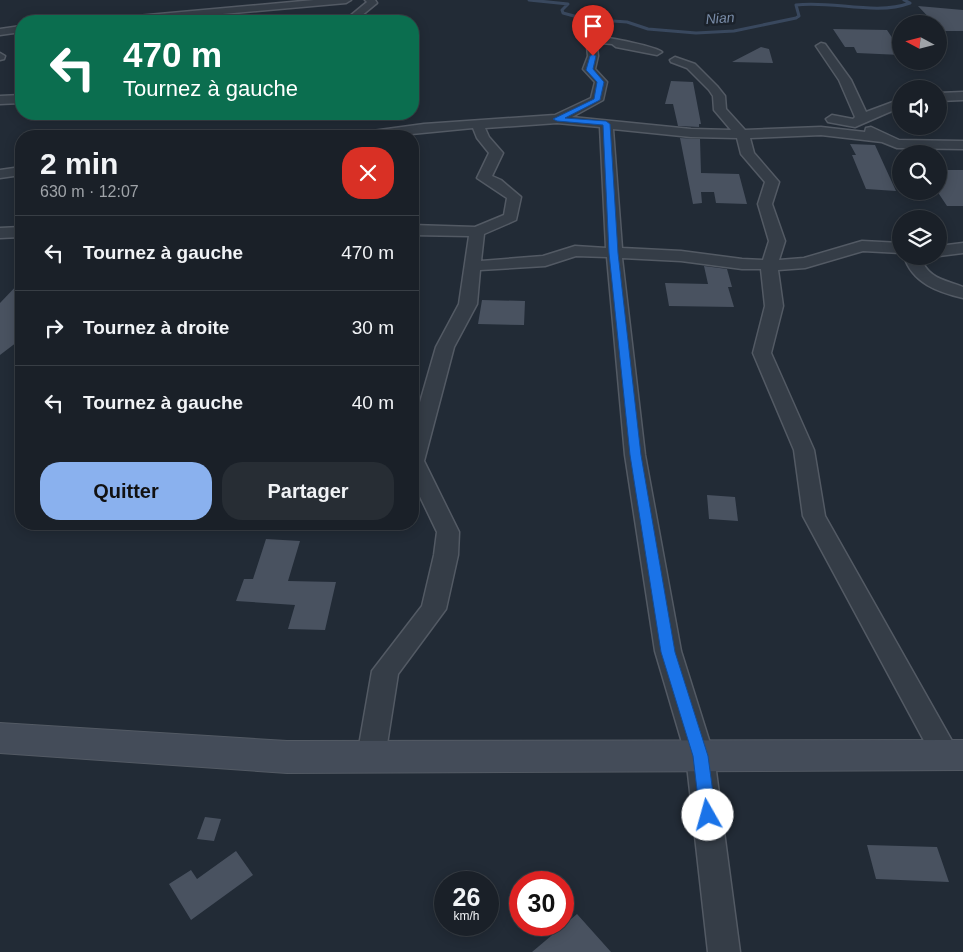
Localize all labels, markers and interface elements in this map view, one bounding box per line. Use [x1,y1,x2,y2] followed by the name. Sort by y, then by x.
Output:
[572,5,614,56] pin
[705,9,735,27] water label: Nian
[579,12,607,40] icon: arrive
[892,15,948,70] north arrow
[892,15,947,265] map controls
[40,35,105,100] icon: left
[123,35,222,74] text: 470 m
[123,76,298,101] text: Tournez à gauche
[892,80,947,135] button: sound
[892,145,947,200] button: search
[40,147,118,180] text: 2 min
[342,147,394,199] button: close
[40,183,139,200] text: 630 m · 12:07
[892,210,947,265] button: layers
[40,239,68,267] icon: left
[83,242,243,263] text: Tournez à gauche
[341,242,394,263] text: 470 m
[40,314,68,342] icon: right
[83,317,229,338] text: Tournez à droite
[352,317,394,338] text: 30 m
[40,389,68,417] icon: left
[83,392,243,413] text: Tournez à gauche
[352,392,394,413] text: 40 m
[40,462,212,520] button: Quitter
[222,462,394,520] button: Partager
[681,788,733,840] position arrow
[509,871,574,936] speed limit sign: 30
[453,883,480,911] text: 26
[453,909,480,923] text: km/h

